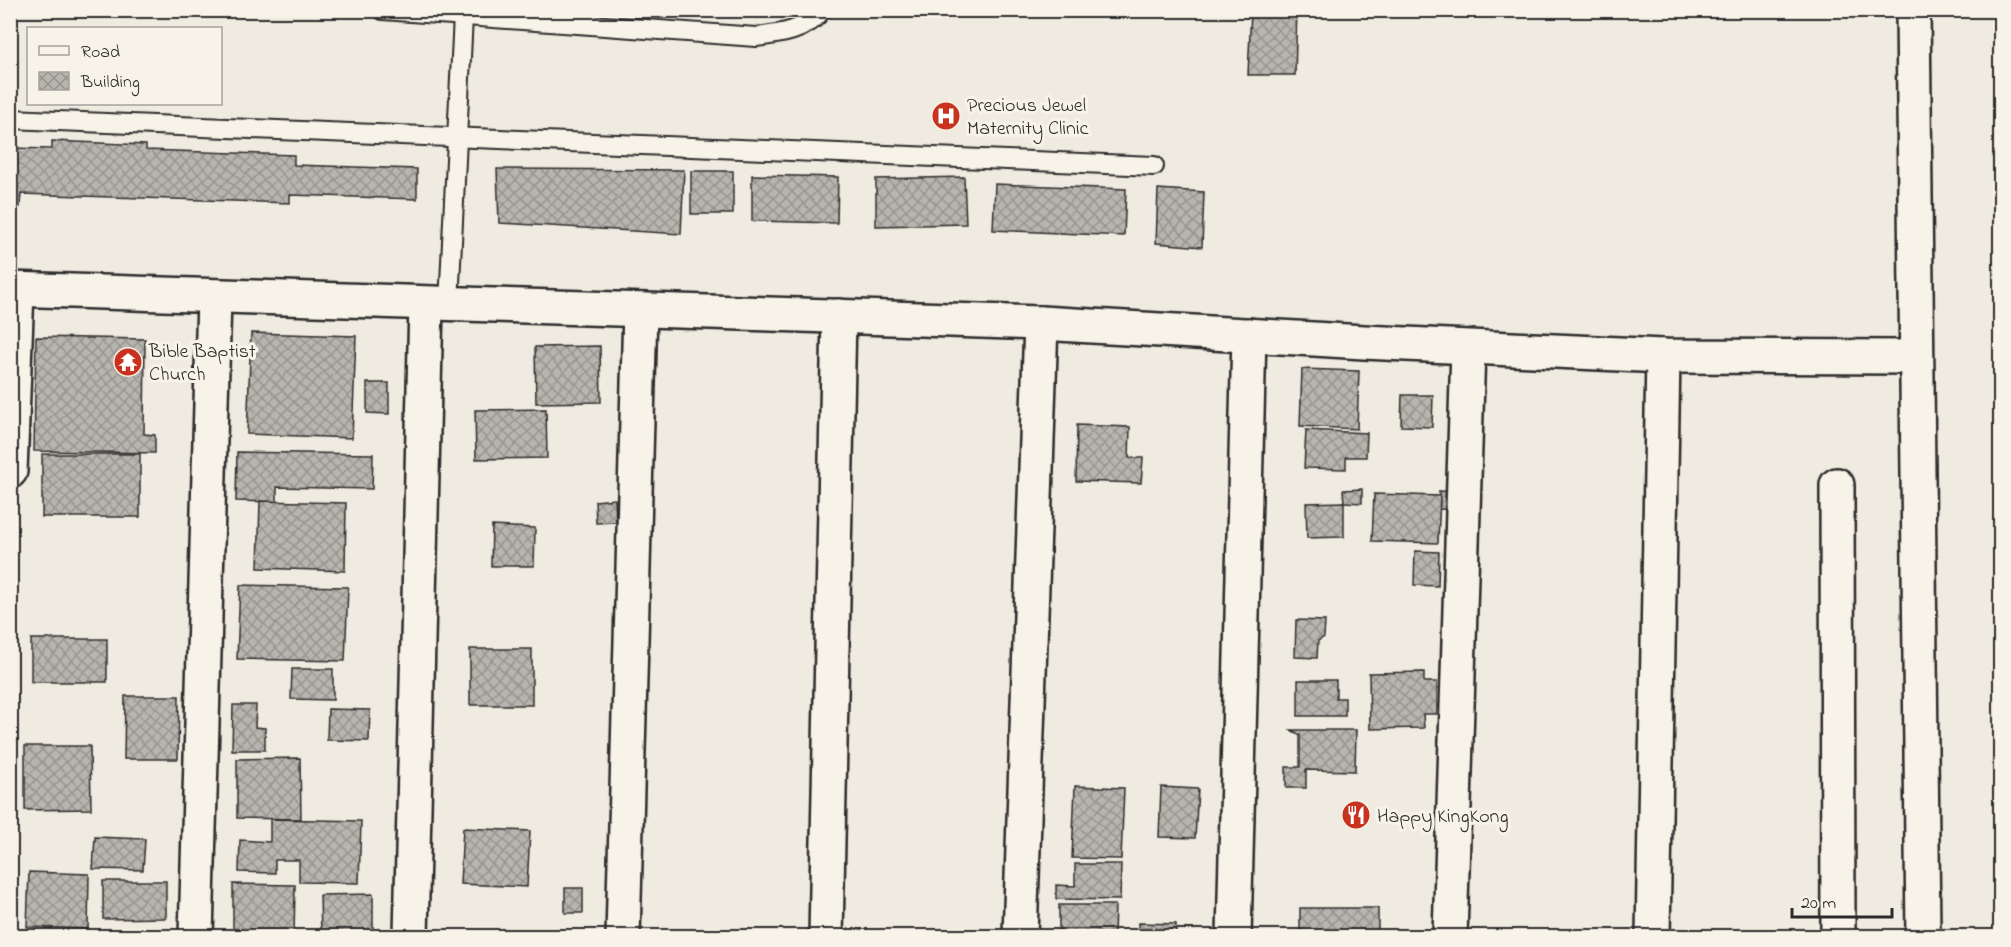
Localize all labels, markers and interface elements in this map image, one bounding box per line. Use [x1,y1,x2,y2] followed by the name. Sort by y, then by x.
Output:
[27,27,222,105] legend
[81,40,120,66] text: Road
[80,70,140,97] text: Building
[967,92,1089,144] place label: Precious Jewel Maternity Clinic
[930,100,962,132] hospital icon: Precious Jewel Maternity Clinic
[148,338,256,390] place label: Bible Baptist Church
[112,346,144,378] temple icon: Bible Baptist Church
[1340,799,1372,831] restaurant icon: Happy KingKong
[1377,803,1508,833] place label: Happy KingKong
[1792,881,1892,919] scale bar
[1801,891,1836,917] text: 20 m

